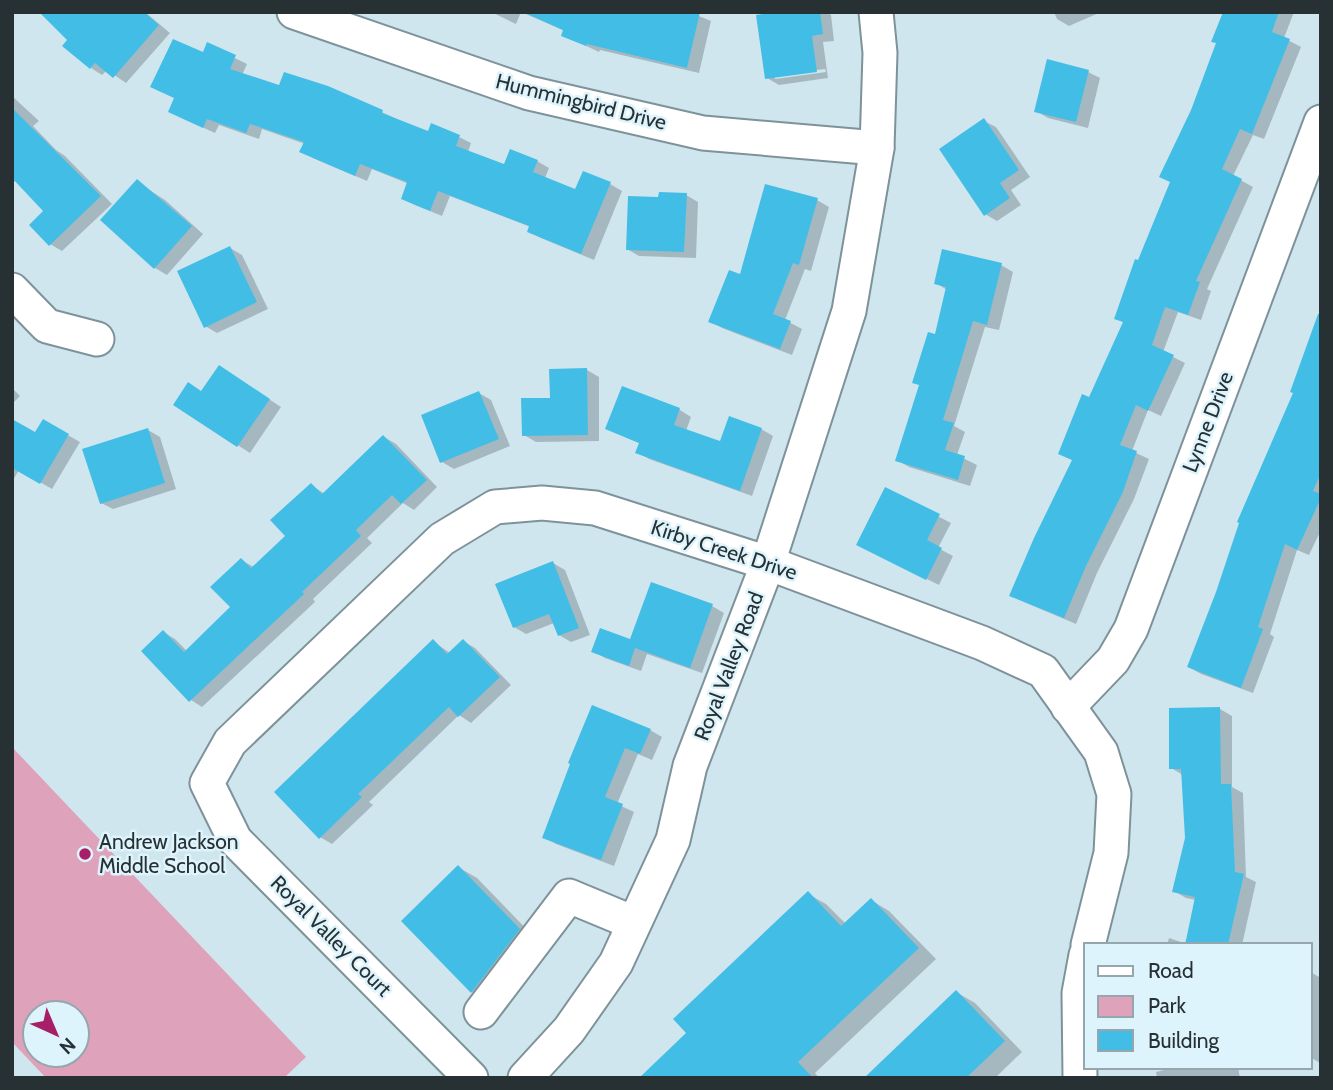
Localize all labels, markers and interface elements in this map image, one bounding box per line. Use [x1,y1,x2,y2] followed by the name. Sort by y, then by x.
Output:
[493,68,669,135] street label: Hummingbird Drive
[1177,368,1238,476] street label: Lynne Drive
[648,514,801,585] street label: Kirby Creek Drive
[689,588,768,744] street label: Royal Valley Road
[99,829,239,878] place label: Andrew Jackson Middle School
[77,846,93,862] marker: Andrew Jackson Middle School
[266,870,397,1001] street label: Royal Valley Court
[1084,943,1312,1069] legend
[1148,958,1194,983] text: Road
[1148,993,1186,1018] text: Park
[21,999,91,1069] north arrow
[1148,1028,1220,1053] text: Building
[55,1033,80,1059] text: N

